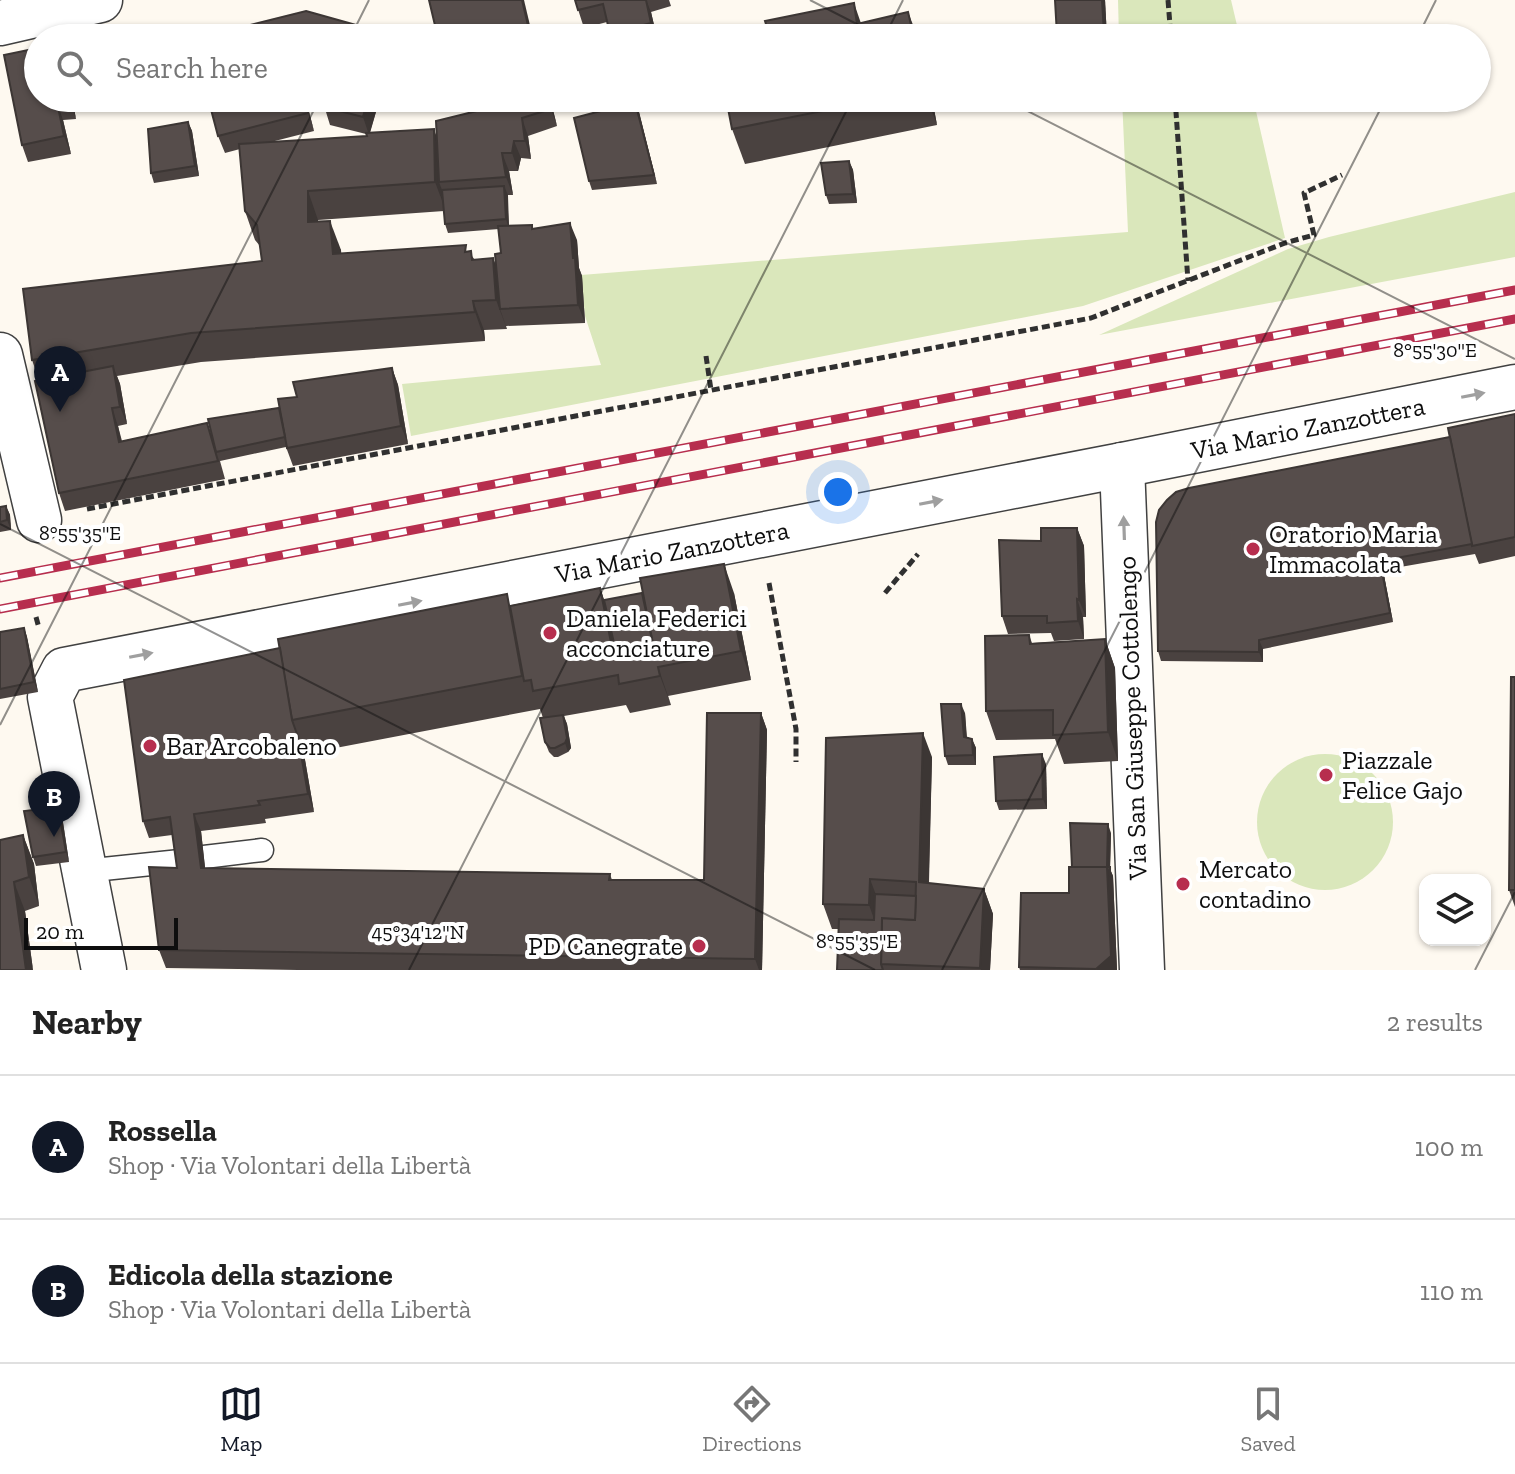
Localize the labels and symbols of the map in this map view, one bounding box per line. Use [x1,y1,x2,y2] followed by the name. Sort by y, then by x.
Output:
[1393,338,1477,362] text: 8°55'30"E
[34,346,86,412] pin: A
[1461,389,1486,401] one-way arrow
[1187,390,1428,467] street label: Via Mario Zanzottera
[818,472,858,512] your location
[919,496,944,508] one-way arrow
[551,514,792,591] street label: Via Mario Zanzottera
[1118,515,1131,540] one-way arrow
[1269,518,1438,580] place label: Oratorio Maria Immacolata
[39,521,121,545] text: 8°55'35"E
[1244,540,1262,558] marker: Oratorio Maria Immacolata
[1110,556,1154,881] street label: Via San Giuseppe Cottolengo
[398,596,423,609] one-way arrow
[566,602,747,664] place label: Daniela Federici acconciature
[541,624,559,642] marker: Daniela Federici acconciature
[129,648,154,661] one-way arrow
[166,730,337,762] place label: Bar Arcobaleno
[141,737,159,755] marker: Bar Arcobaleno
[1342,744,1463,806] place label: Piazzale Felice Gajo
[1317,766,1335,784] marker: Piazzale Felice Gajo
[28,771,80,837] pin: B
[1199,853,1311,915] place label: Mercato contadino
[1174,875,1192,893] marker: Mercato contadino
[24,914,178,950] scale bar
[371,920,465,944] text: 45°34'12"N
[816,929,898,953] text: 8°55'35"E
[528,930,683,962] place label: PD Canegrate
[690,937,708,955] marker: PD Canegrate

